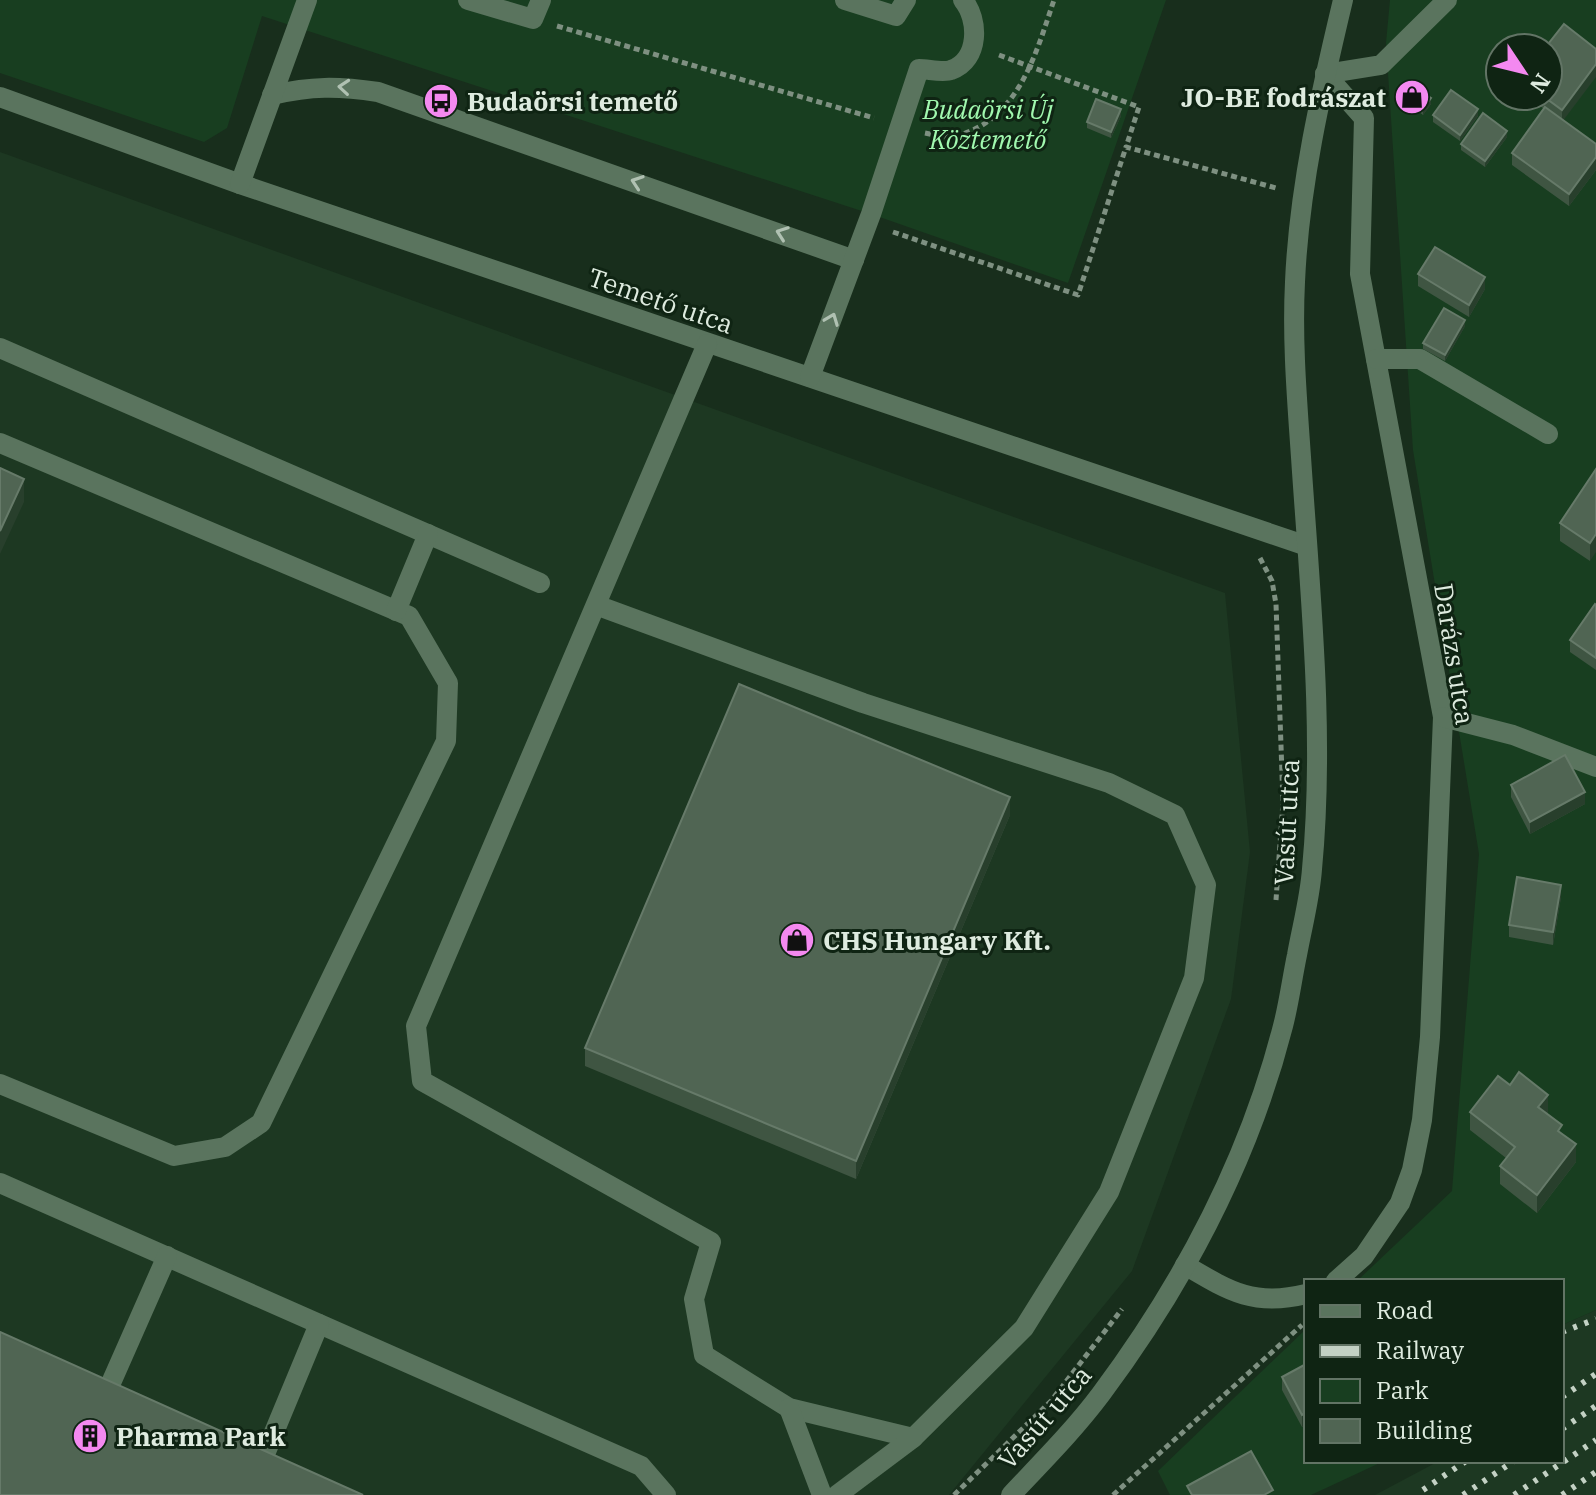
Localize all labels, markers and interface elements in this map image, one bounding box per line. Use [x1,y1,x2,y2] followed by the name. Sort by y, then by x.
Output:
[1484,32,1564,112] north arrow
[1524,68,1558,99] text: N
[1393,78,1431,116] shop icon: JO-BE fodrászat
[337,79,350,96] one-way arrow
[1181,80,1386,114] place label: JO-BE fodrászat
[422,82,460,120] bus stop icon: Budaörsi temető
[467,84,678,118] place label: Budaörsi temető
[922,92,1054,156] park label: Budaörsi Új Köztemető
[631,176,645,192] one-way arrow
[776,226,790,243] one-way arrow
[584,259,738,341] street label: Temető utca
[822,312,839,326] one-way arrow
[1427,581,1483,727] street label: Darázs utca
[1266,758,1306,886] street label: Vasút utca
[778,921,816,959] shop icon: CHS Hungary Kft.
[823,923,1051,957] place label: CHS Hungary Kft.
[1304,1279,1564,1463] legend
[1376,1294,1433,1326] text: Road
[1376,1334,1464,1366] text: Railway
[990,1358,1098,1476] street label: Vasút utca
[1376,1374,1428,1406] text: Park
[1376,1414,1472,1446] text: Building
[71,1417,109,1455] building icon: Pharma Park
[116,1419,286,1453] place label: Pharma Park

